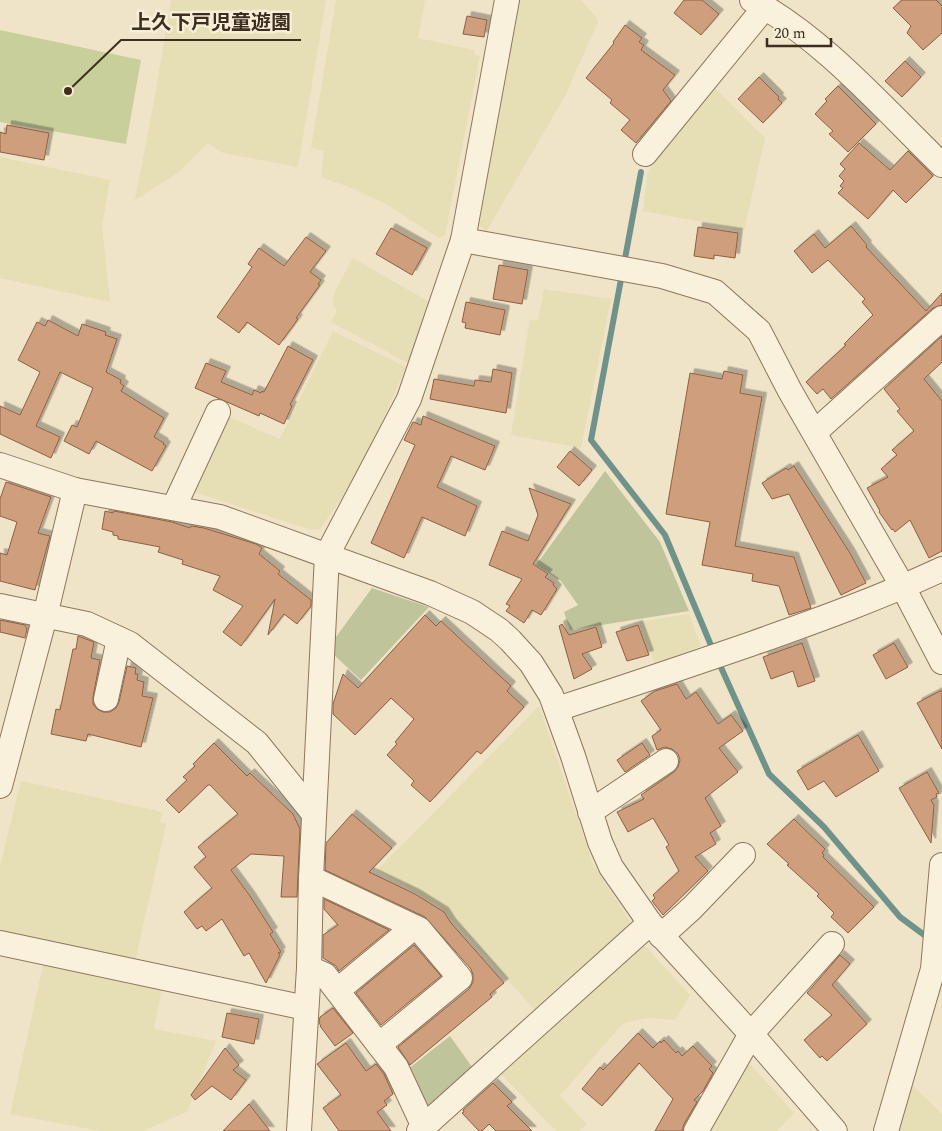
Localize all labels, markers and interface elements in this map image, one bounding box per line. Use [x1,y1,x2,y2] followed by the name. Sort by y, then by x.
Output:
[121,5,301,40] callout: 上久下戸児童遊園
[131,8,291,38] text: 上久下戸児童遊園
[767,15,831,47] scale bar
[774,22,806,45] text: 20 m

